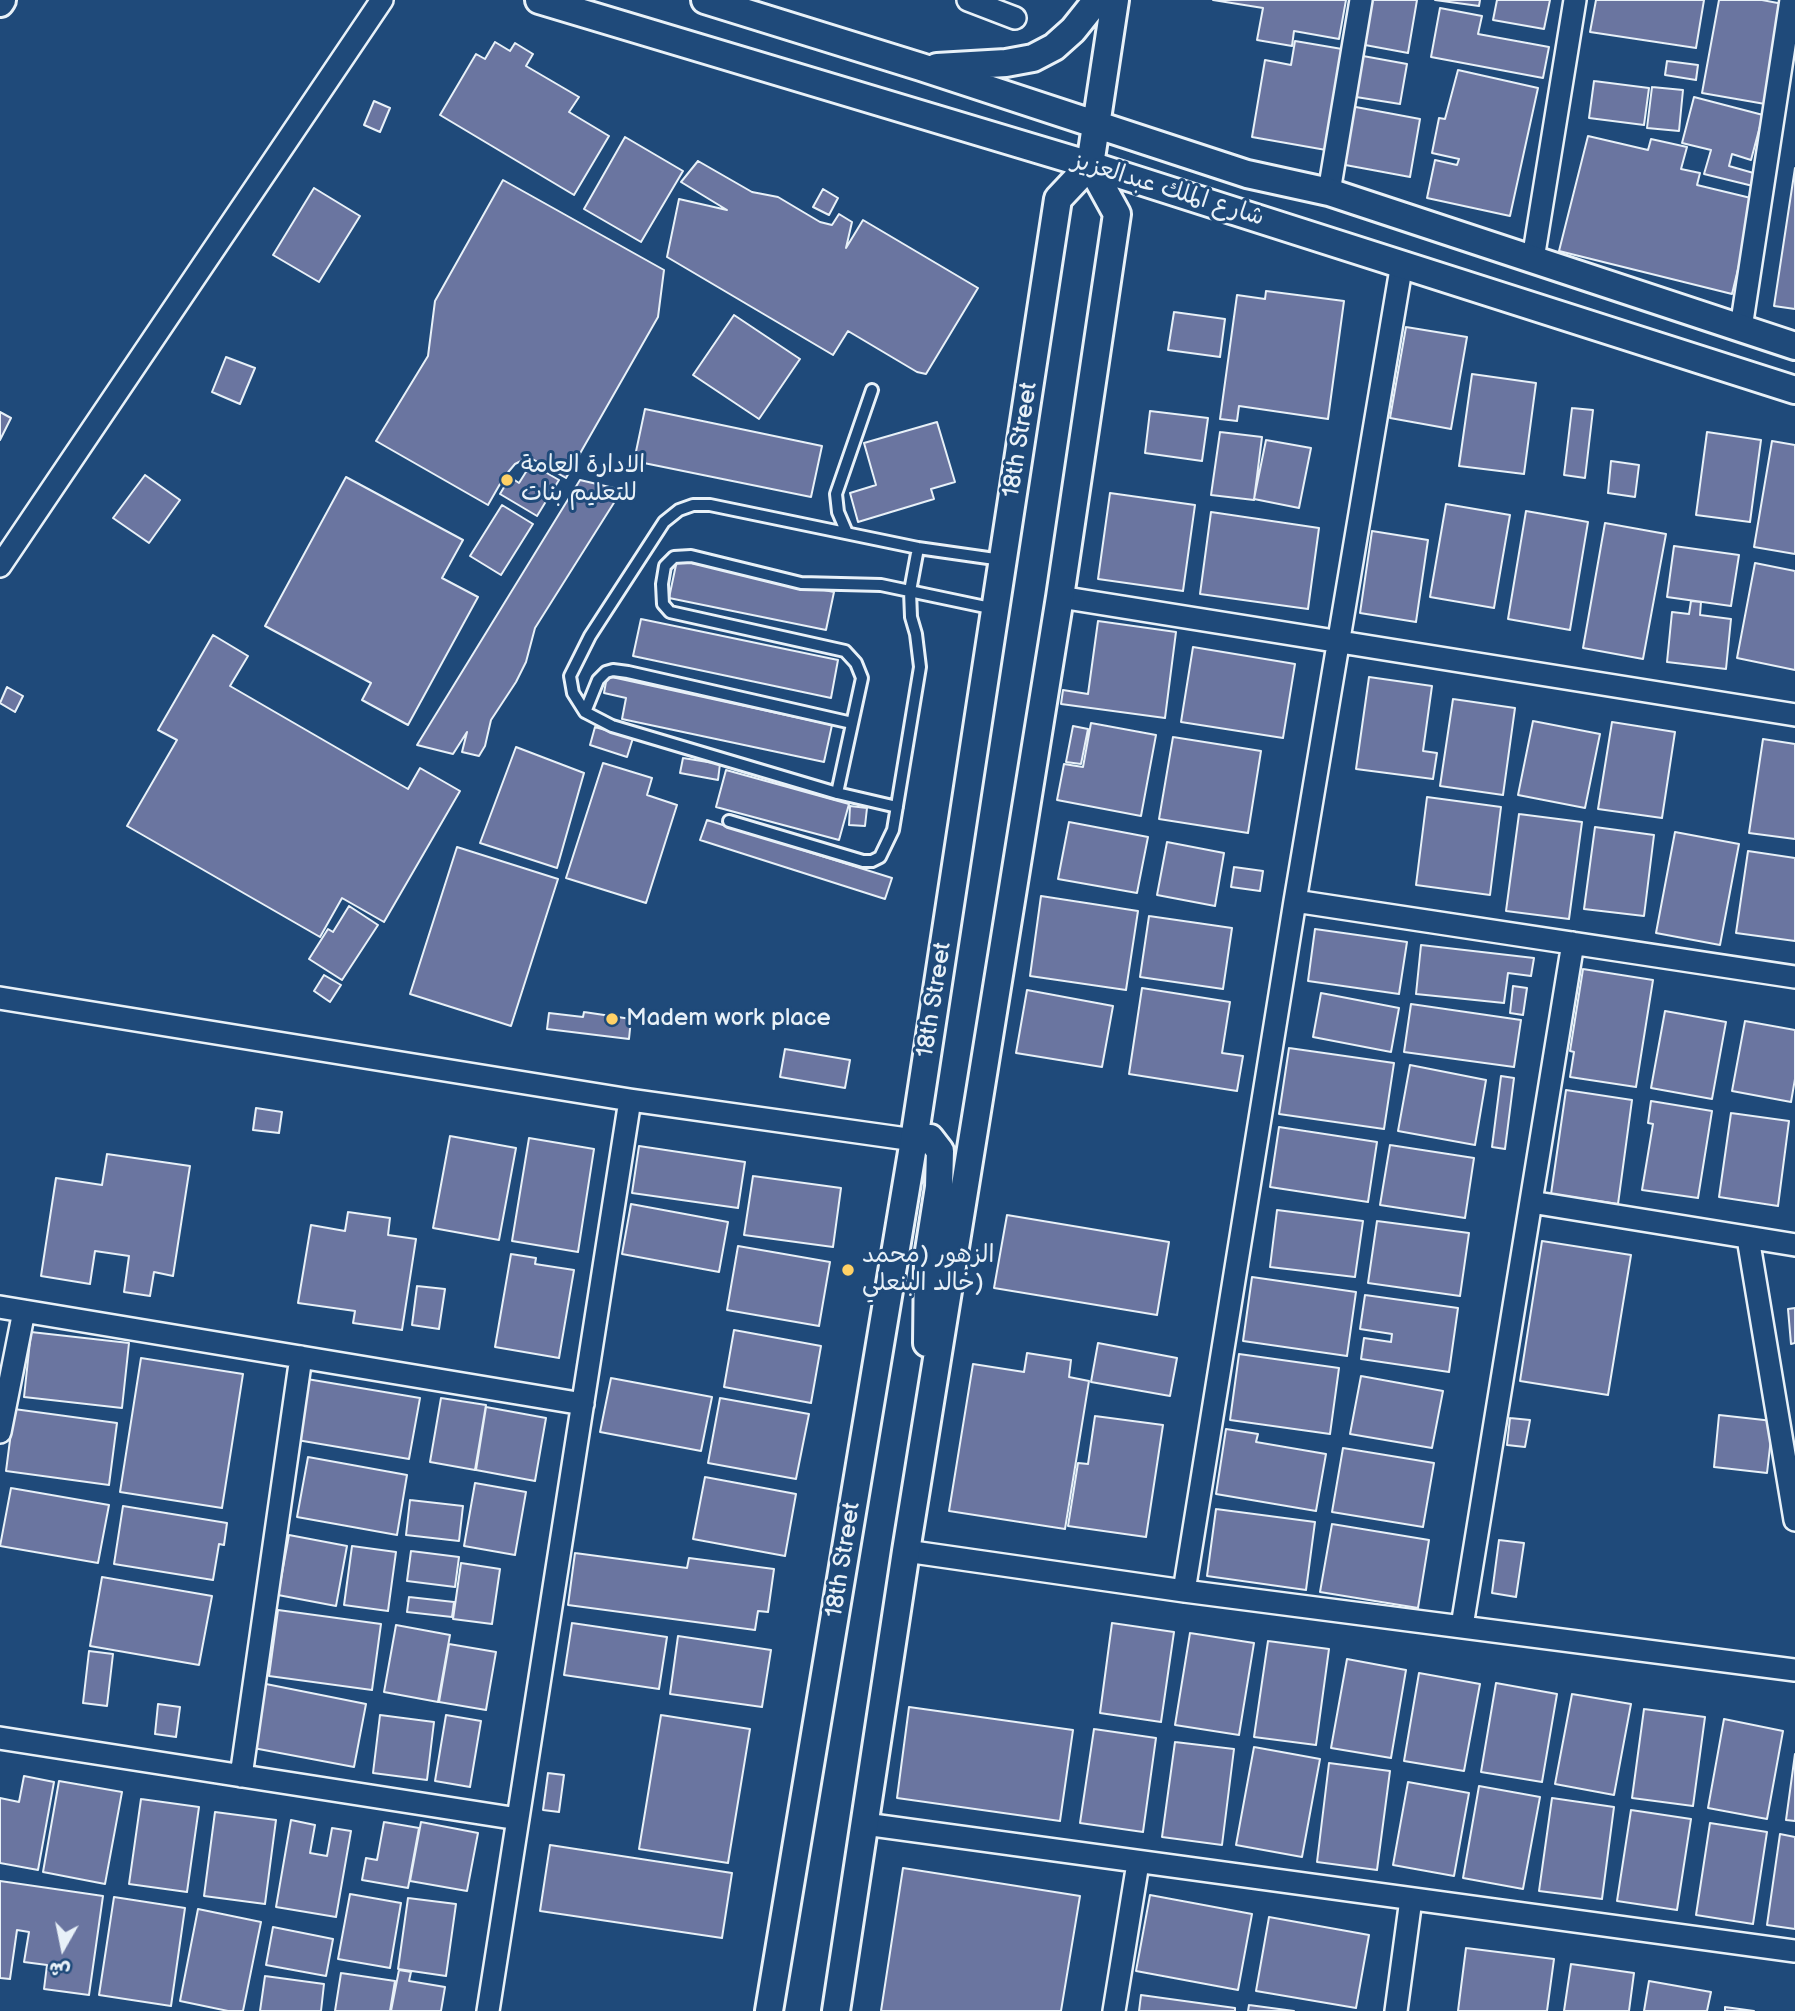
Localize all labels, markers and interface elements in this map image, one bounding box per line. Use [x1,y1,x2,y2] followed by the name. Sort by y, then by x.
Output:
[1069,147,1267,233] street label: شارع الملك عبدالعزيز
[998,380,1044,500] street label: 18th Street
[521,452,645,508] place label: الادارة العامة للتعليم بنات
[499,472,515,488] marker: الادارة العامة للتعليم بنات
[912,940,958,1060] street label: 18th Street
[626,1005,831,1033] place label: Madem work place
[604,1011,620,1027] marker: Madem work place
[862,1242,994,1298] place label: الزهور (محمد خالد البنعلي)
[840,1262,856,1278] marker: الزهور (محمد خالد البنعلي)
[821,1500,867,1620] street label: 18th Street
[28,1913,98,1983] north arrow
[48,1956,72,1982] text: ش

